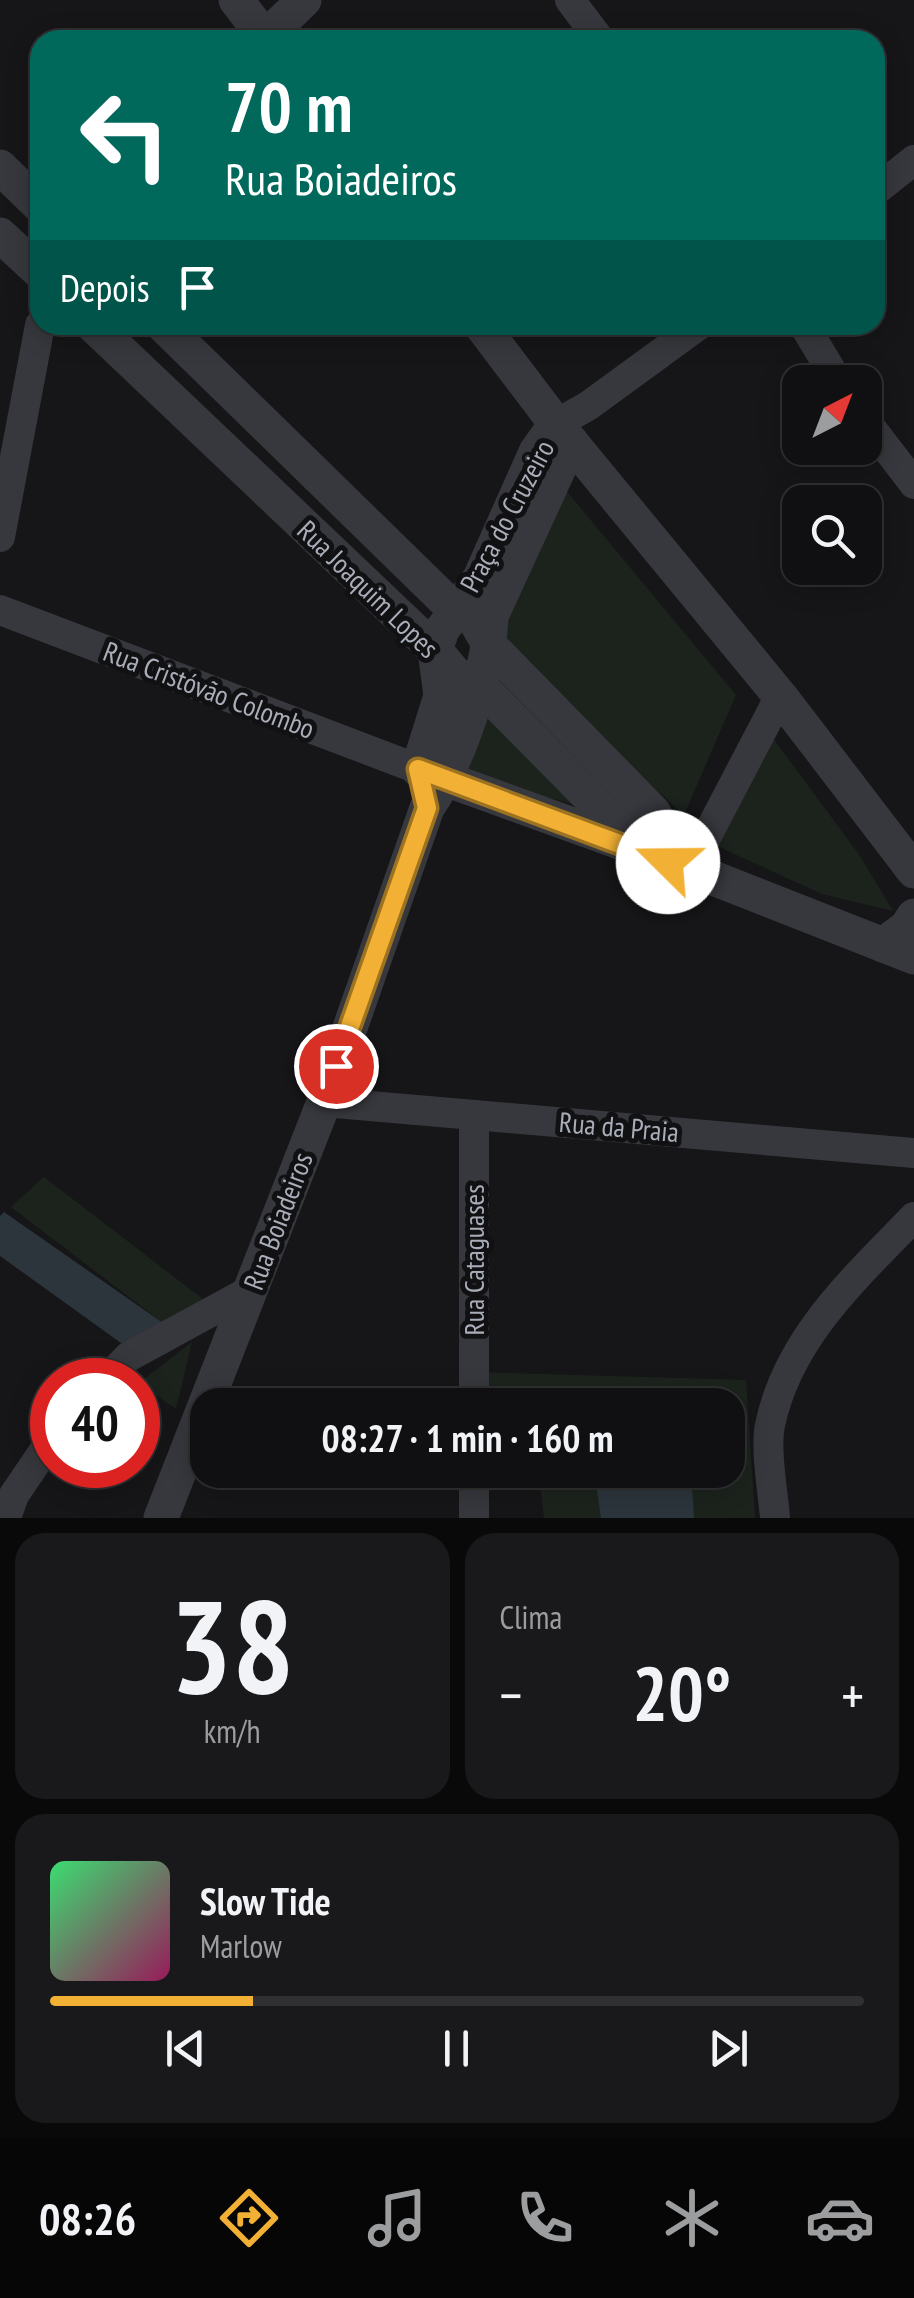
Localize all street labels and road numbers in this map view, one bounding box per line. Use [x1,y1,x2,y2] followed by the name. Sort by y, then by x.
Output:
[451,433,562,598] street label: Praça do Cruzeiro
[290,512,447,665] street label: Rua Joaquim Lopes
[98,632,320,747] street label: Rua Cristóvão Colombo
[558,1103,680,1150] street label: Rua da Praia
[234,1147,321,1295] street label: Rua Boiadeiros
[455,1184,492,1336] street label: Rua Cataguases

